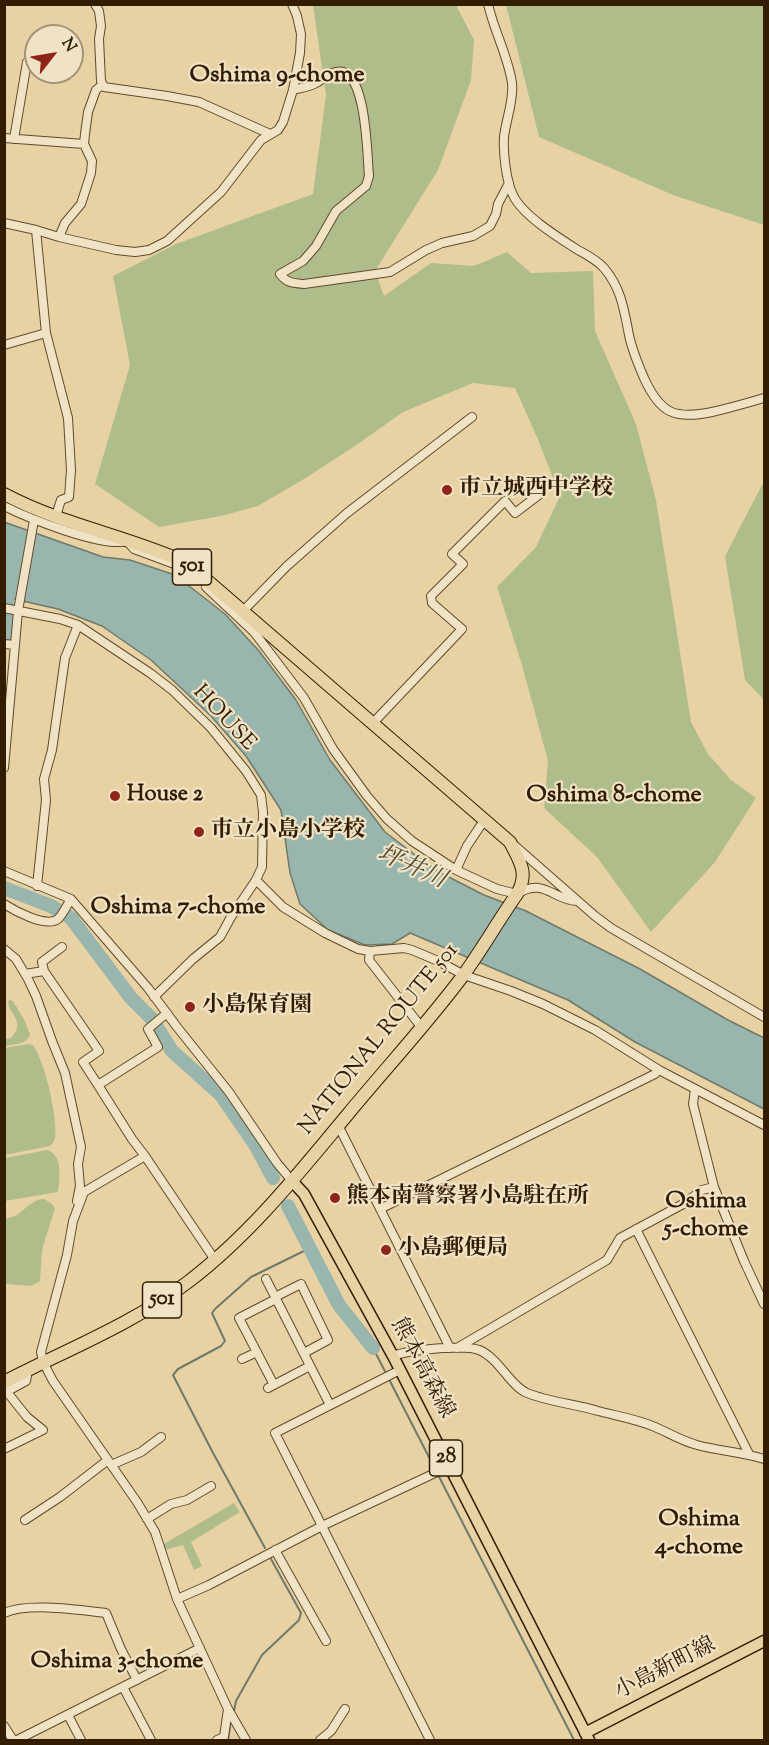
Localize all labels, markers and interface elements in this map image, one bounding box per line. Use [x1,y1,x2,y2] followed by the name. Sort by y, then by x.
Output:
[24,24,84,84] north arrow
[55,34,81,57] text: N
[189,63,365,91] district label: Oshima 9-chome
[459,477,613,503] place label: 市立城西中学校
[440,483,454,497] marker: 市立城西中学校
[172,549,212,585] road number: 501
[186,681,260,757] street label: HOUSE
[127,783,203,809] place label: House 2
[526,783,702,811] district label: Oshima 8-chome
[108,789,122,803] marker: House 2
[211,819,365,845] place label: 市立小島小学校
[192,825,206,839] marker: 市立小島小学校
[372,841,450,897] water label: 坪井川
[90,895,266,923] district label: Oshima 7-chome
[295,939,465,1141] street label: NATIONAL ROUTE 501
[202,994,312,1020] place label: 小島保育園
[183,1000,197,1014] marker: 小島保育園
[347,1185,589,1211] place label: 熊本南警察署小島駐在所
[664,1189,748,1245] district label: Oshima 5-chome
[328,1191,342,1205] marker: 熊本南警察署小島駐在所
[398,1237,508,1263] place label: 小島郵便局
[379,1243,393,1257] marker: 小島郵便局
[142,1282,182,1318] road number: 501
[384,1314,458,1424] street label: 熊本高森線
[430,1440,462,1476] road number: 28
[655,1507,743,1563] district label: Oshima 4-chome
[611,1633,721,1707] street label: 小島新町線
[31,1649,203,1677] district label: Oshima 3-chome

